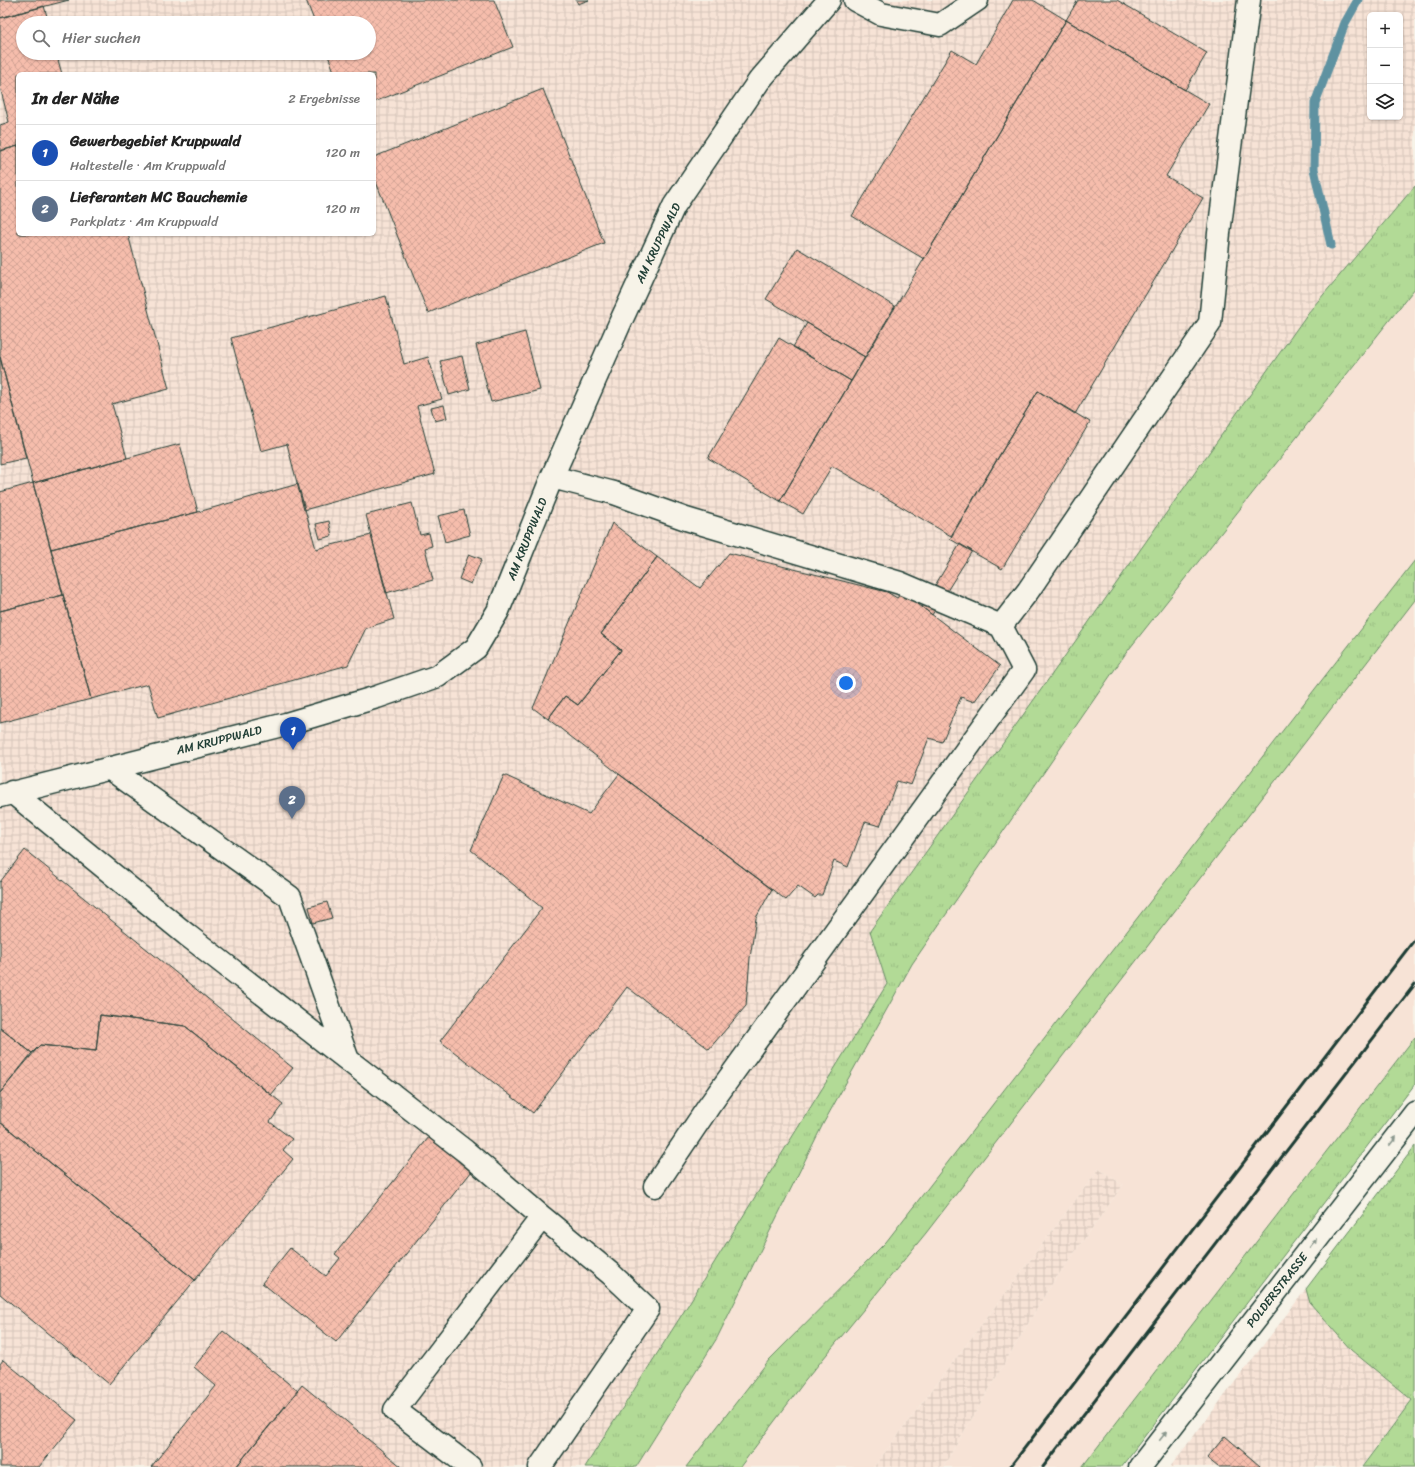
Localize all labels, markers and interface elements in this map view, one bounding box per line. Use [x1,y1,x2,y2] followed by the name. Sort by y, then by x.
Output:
[1367,12,1403,120] map controls
[1367,12,1403,48] button: +
[16,16,376,60] search box
[62,25,141,51] text: Hier suchen
[30,27,52,49] icon: search
[1367,48,1403,84] button: −
[32,83,119,113] text: In der Nähe
[1367,84,1403,120] button: layers
[288,87,360,110] text: 2 Ergebnisse
[70,128,240,154] text: Gewerbegebiet Kruppwald
[42,141,48,164] text: 1
[325,141,360,164] text: 120 m
[70,154,225,177] text: Haltestelle · Am Kruppwald
[70,184,247,210] text: Lieferanten MC Bauchemie
[41,197,49,220] text: 2
[325,197,360,220] text: 120 m
[628,198,687,288] street label: AM KRUPPWALD
[70,210,218,233] text: Parkplatz · Am Kruppwald
[500,494,554,585] street label: AM KRUPPWALD
[836,673,856,693] your location
[280,717,306,750] pin: 1
[173,719,265,762] street label: AM KRUPPWALD
[279,786,305,819] pin: 2
[1389,1135,1398,1146] one-way arrow
[1309,1237,1317,1248] one-way arrow
[1240,1246,1314,1333] street label: POLDERSTRASSE
[1159,1431,1168,1442] one-way arrow

